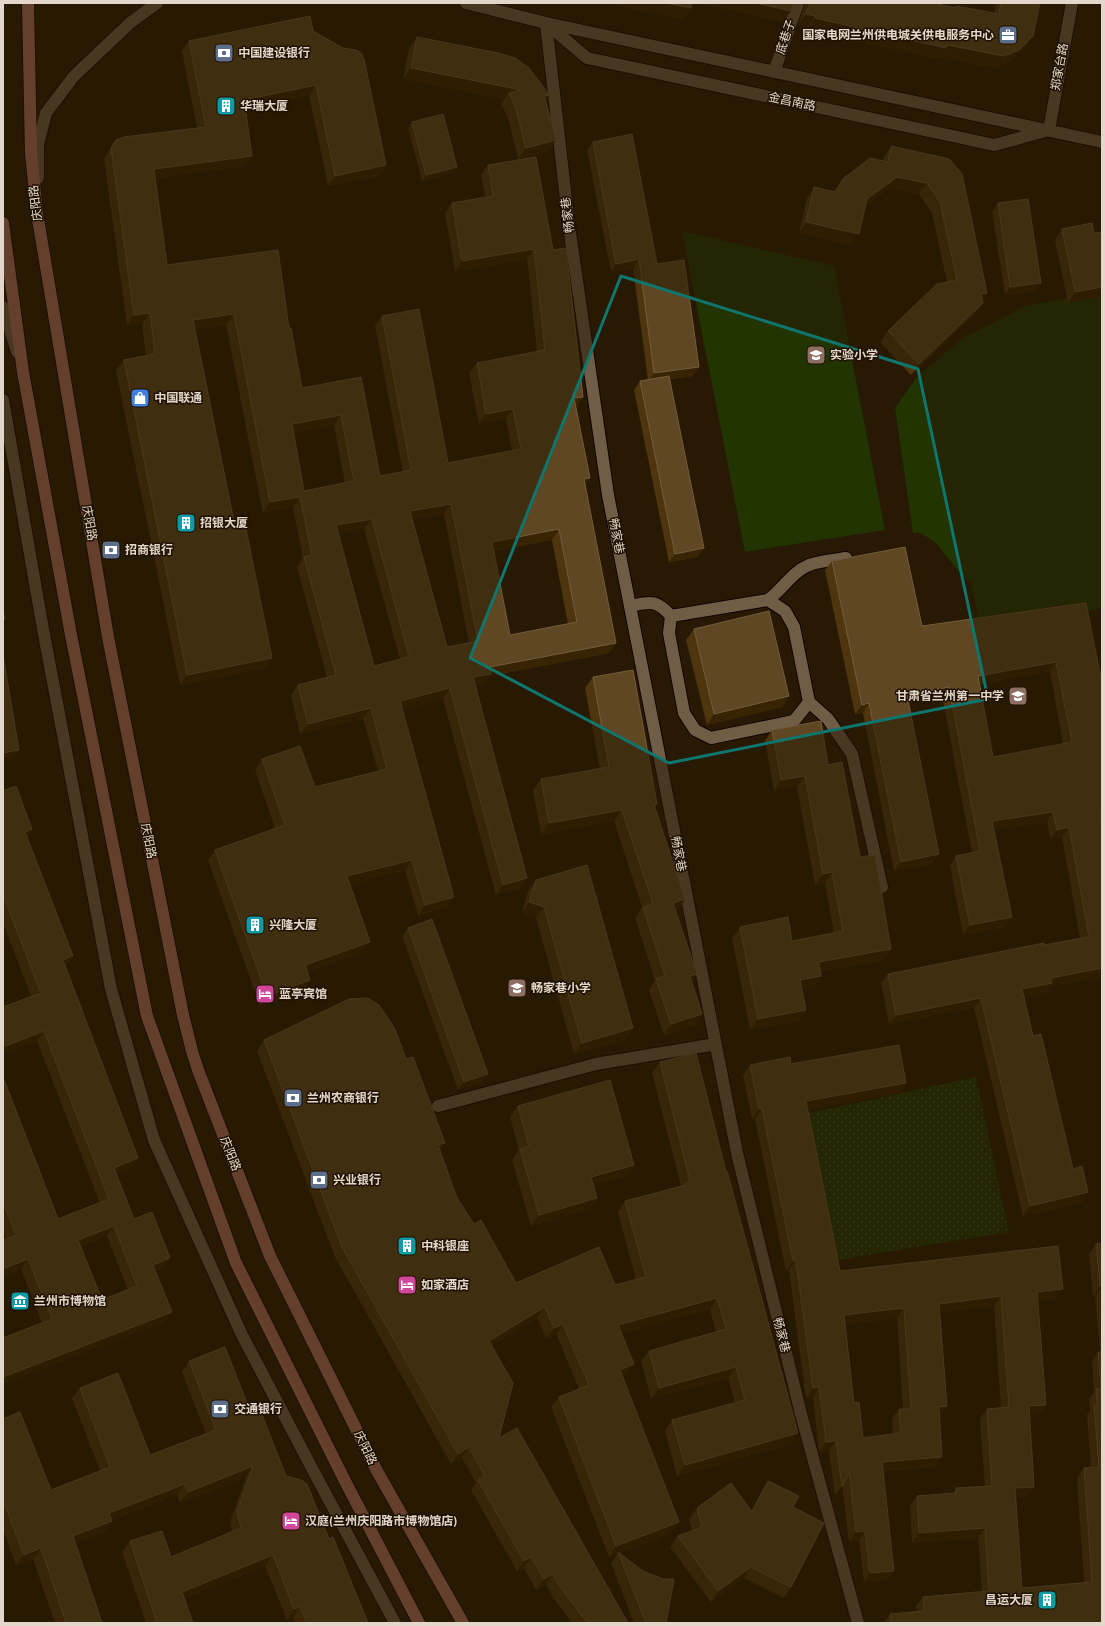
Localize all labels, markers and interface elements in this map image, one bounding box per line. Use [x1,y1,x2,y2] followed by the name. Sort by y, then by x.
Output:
[772,17,800,57] street label: 底巷子
[997,24,1019,46] office icon: 国家电网兰州供电城关供电服务中心
[802,27,994,44] place label: 国家电网兰州供电城关供电服务中心
[213,42,235,64] bank icon: 中国建设银行
[1047,42,1073,92] street label: 郑家台路
[238,45,310,62] place label: 中国建设银行
[767,89,817,115] street label: 金昌南路
[215,95,237,117] building icon: 华瑞大厦
[240,98,288,115] place label: 华瑞大厦
[25,184,47,222] street label: 庆阳路
[557,196,579,234] street label: 畅家巷
[805,344,827,366] school or university icon: 实验小学
[830,347,878,364] place label: 实验小学
[129,387,151,409] shop icon: 中国联通
[154,390,202,407] place label: 中国联通
[78,504,100,542] street label: 庆阳路
[175,512,197,534] building icon: 招银大厦
[200,515,248,532] place label: 招银大厦
[604,517,628,555] street label: 畅家巷
[100,539,122,561] bank icon: 招商银行
[125,542,173,559] place label: 招商银行
[1007,685,1029,707] school or university icon: 甘肃省兰州第一中学
[896,688,1004,705] place label: 甘肃省兰州第一中学
[136,822,160,860] street label: 庆阳路
[666,835,690,873] street label: 畅家巷
[244,914,266,936] building icon: 兴隆大厦
[269,917,317,934] place label: 兴隆大厦
[506,977,528,999] school or university icon: 畅家巷小学
[531,980,591,997] place label: 畅家巷小学
[254,983,276,1005] hotel icon: 蓝亭宾馆
[279,986,327,1003] place label: 蓝亭宾馆
[282,1087,304,1109] bank icon: 兰州农商银行
[307,1090,379,1107] place label: 兰州农商银行
[216,1134,244,1174] street label: 庆阳路
[308,1169,330,1191] bank icon: 兴业银行
[333,1172,381,1189] place label: 兴业银行
[396,1235,418,1257] building icon: 中科银座
[421,1238,469,1255] place label: 中科银座
[396,1274,418,1296] hotel icon: 如家酒店
[421,1277,469,1294] place label: 如家酒店
[9,1290,31,1312] museum icon: 兰州市博物馆
[34,1293,106,1310] place label: 兰州市博物馆
[768,1315,794,1355] street label: 畅家巷
[209,1398,231,1420] bank icon: 交通银行
[234,1401,282,1418] place label: 交通银行
[349,1428,381,1468] street label: 庆阳路
[280,1510,302,1532] hotel icon: 汉庭(兰州庆阳路市博物馆店)
[305,1513,457,1530] place label: 汉庭(兰州庆阳路市博物馆店)
[1036,1589,1058,1611] building icon: 昌运大厦
[985,1592,1033,1609] place label: 昌运大厦

